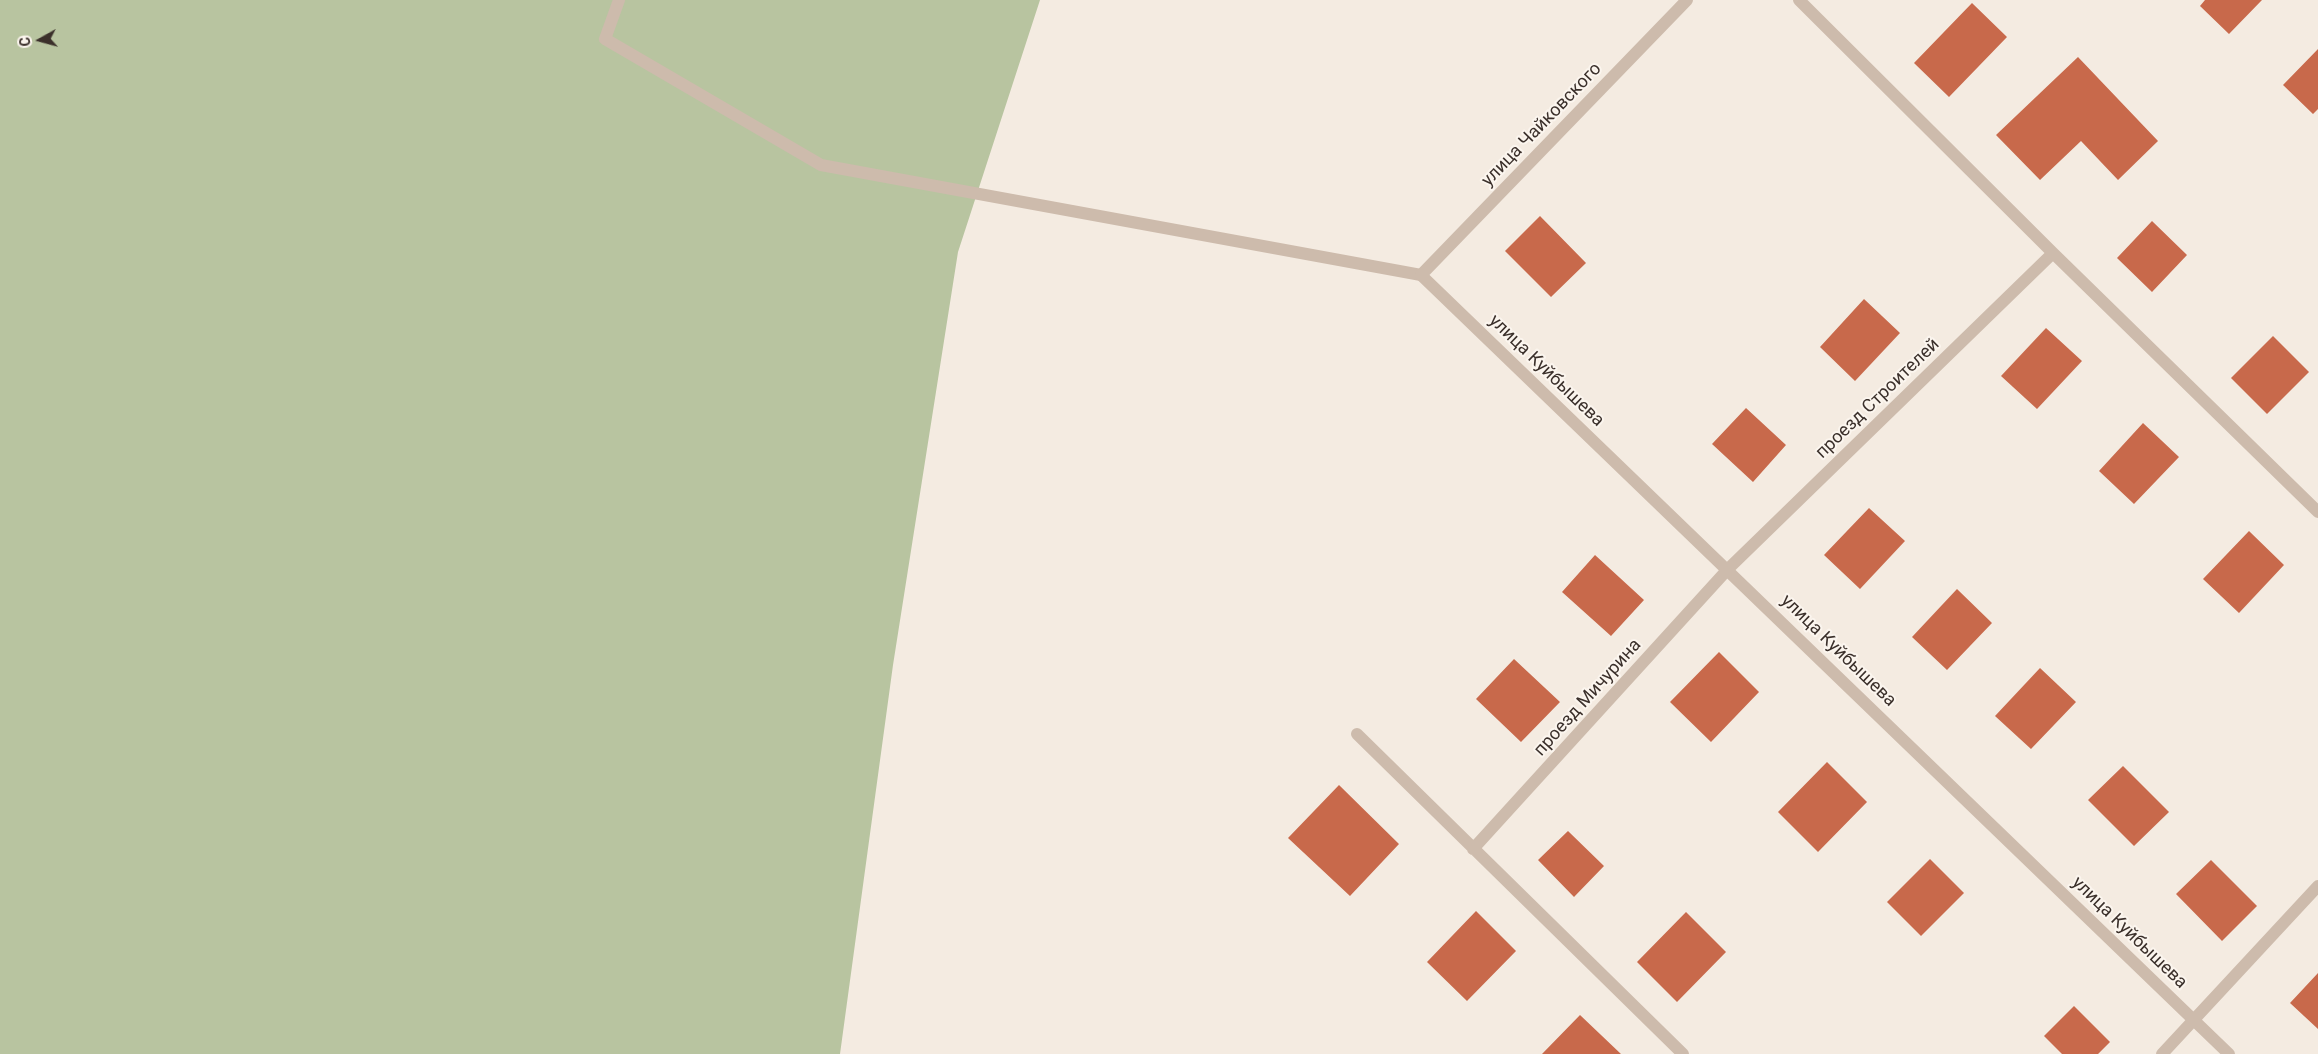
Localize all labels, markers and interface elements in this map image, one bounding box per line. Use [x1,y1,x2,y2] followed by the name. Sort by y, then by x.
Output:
[15,15,65,65] north arrow
[17,36,34,47] text: С
[1477,59,1607,191] street label: улица Чайковского
[1484,310,1608,432] street label: улица Куйбышева
[1812,334,1944,464] street label: проезд Строителей
[1776,590,1900,712] street label: улица Куйбышева
[1530,635,1646,761] street label: проезд Мичурина
[2067,872,2191,994] street label: улица Куйбышева

